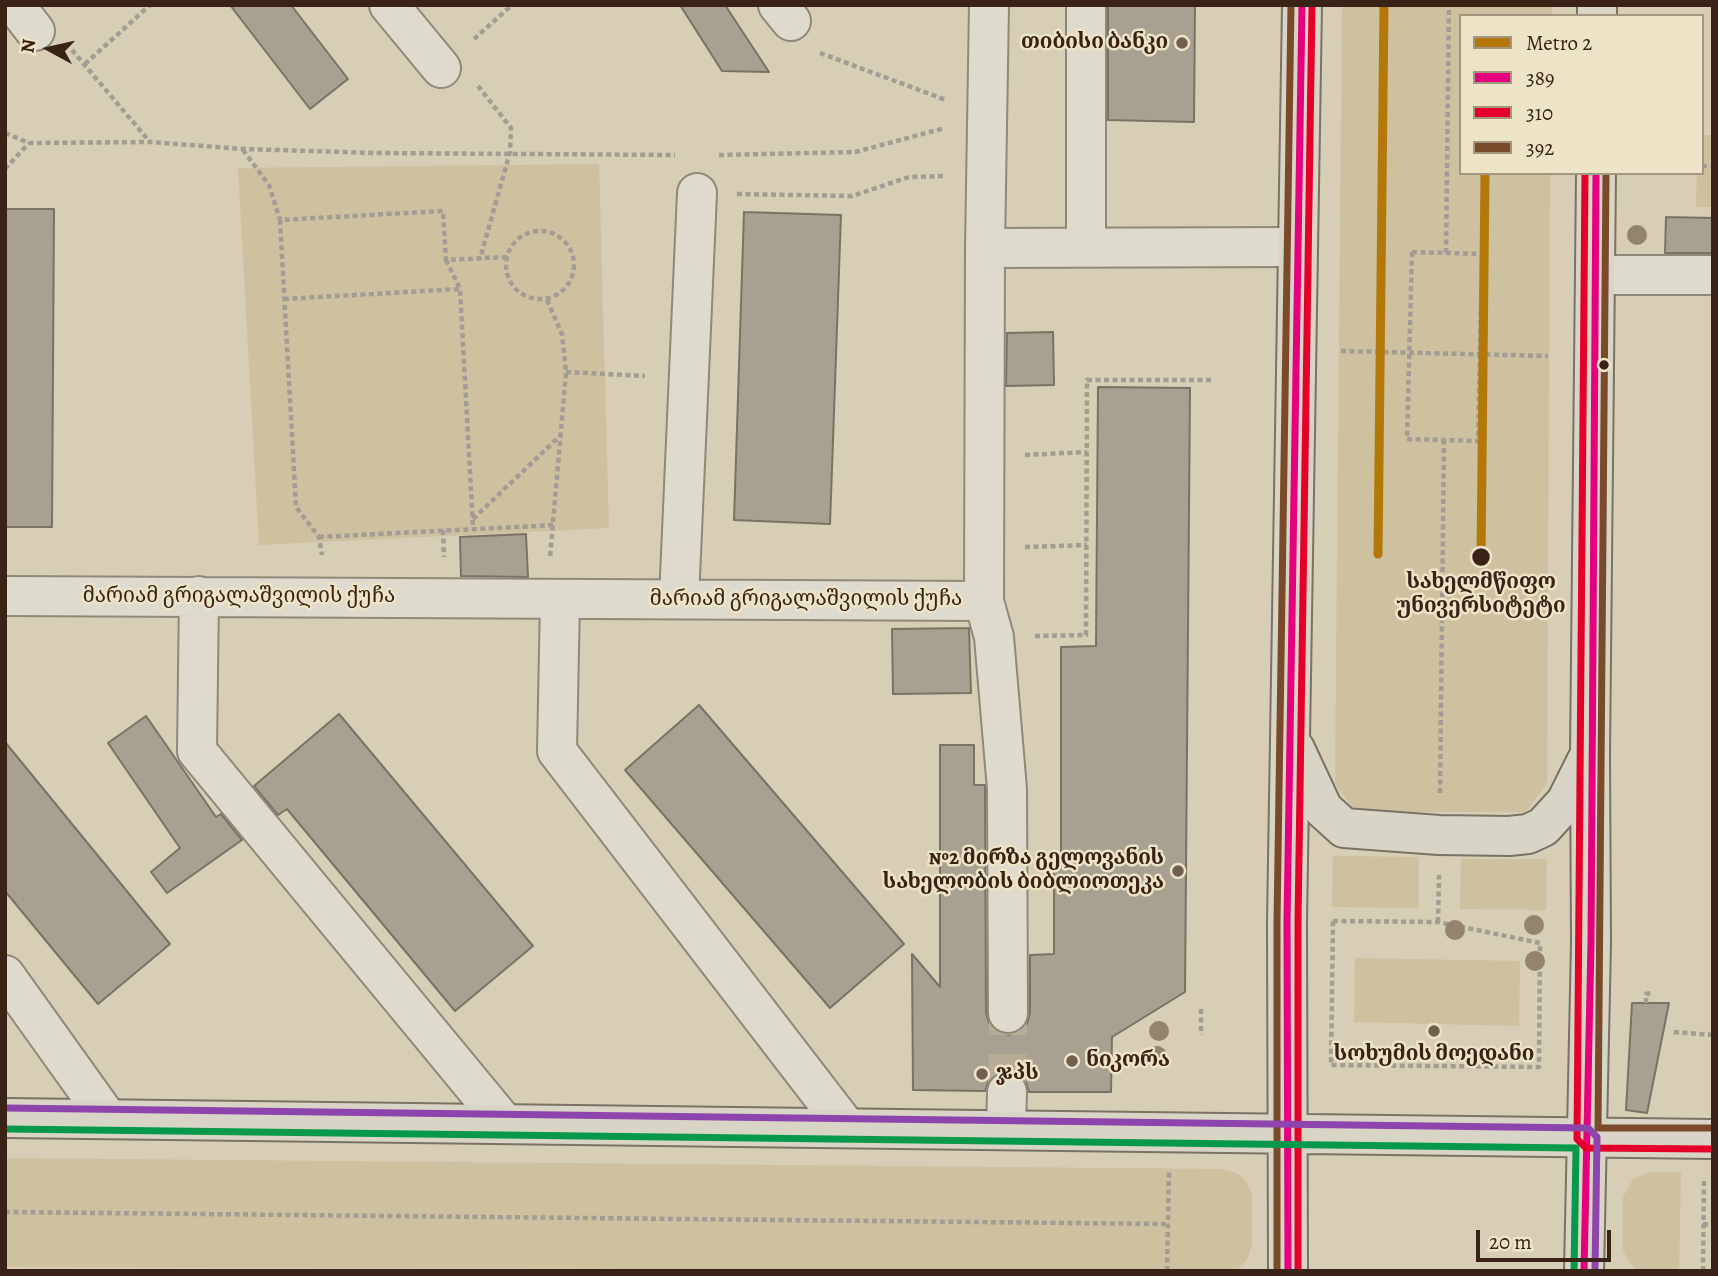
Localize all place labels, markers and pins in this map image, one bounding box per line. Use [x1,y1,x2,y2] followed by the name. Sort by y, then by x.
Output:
[1021,30,1168,56] place label: თიბისი ბანკი
[1174,35,1190,51] marker: თიბისი ბანკი
[1597,358,1611,372] unlabelled marker
[1470,546,1492,568] marker: სახელმწიფო უნივერსიტეტი
[1396,570,1566,620] place label: სახელმწიფო უნივერსიტეტი
[882,846,1164,896] place label: №2 მირზა გელოვანის სახელობის ბიბლიოთეკა
[1170,863,1186,879] marker: №2 მირზა გელოვანის სახელობის ბიბლიოთეკა
[1426,1023,1442,1039] marker: სოხუმის მოედანი
[1334,1042,1534,1068] place label: სოხუმის მოედანი
[1086,1048,1170,1074] place label: ნიკორა
[1064,1053,1080,1069] marker: ნიკორა
[996,1061,1039,1087] place label: ჯპს
[974,1066,990,1082] marker: ჯპს

